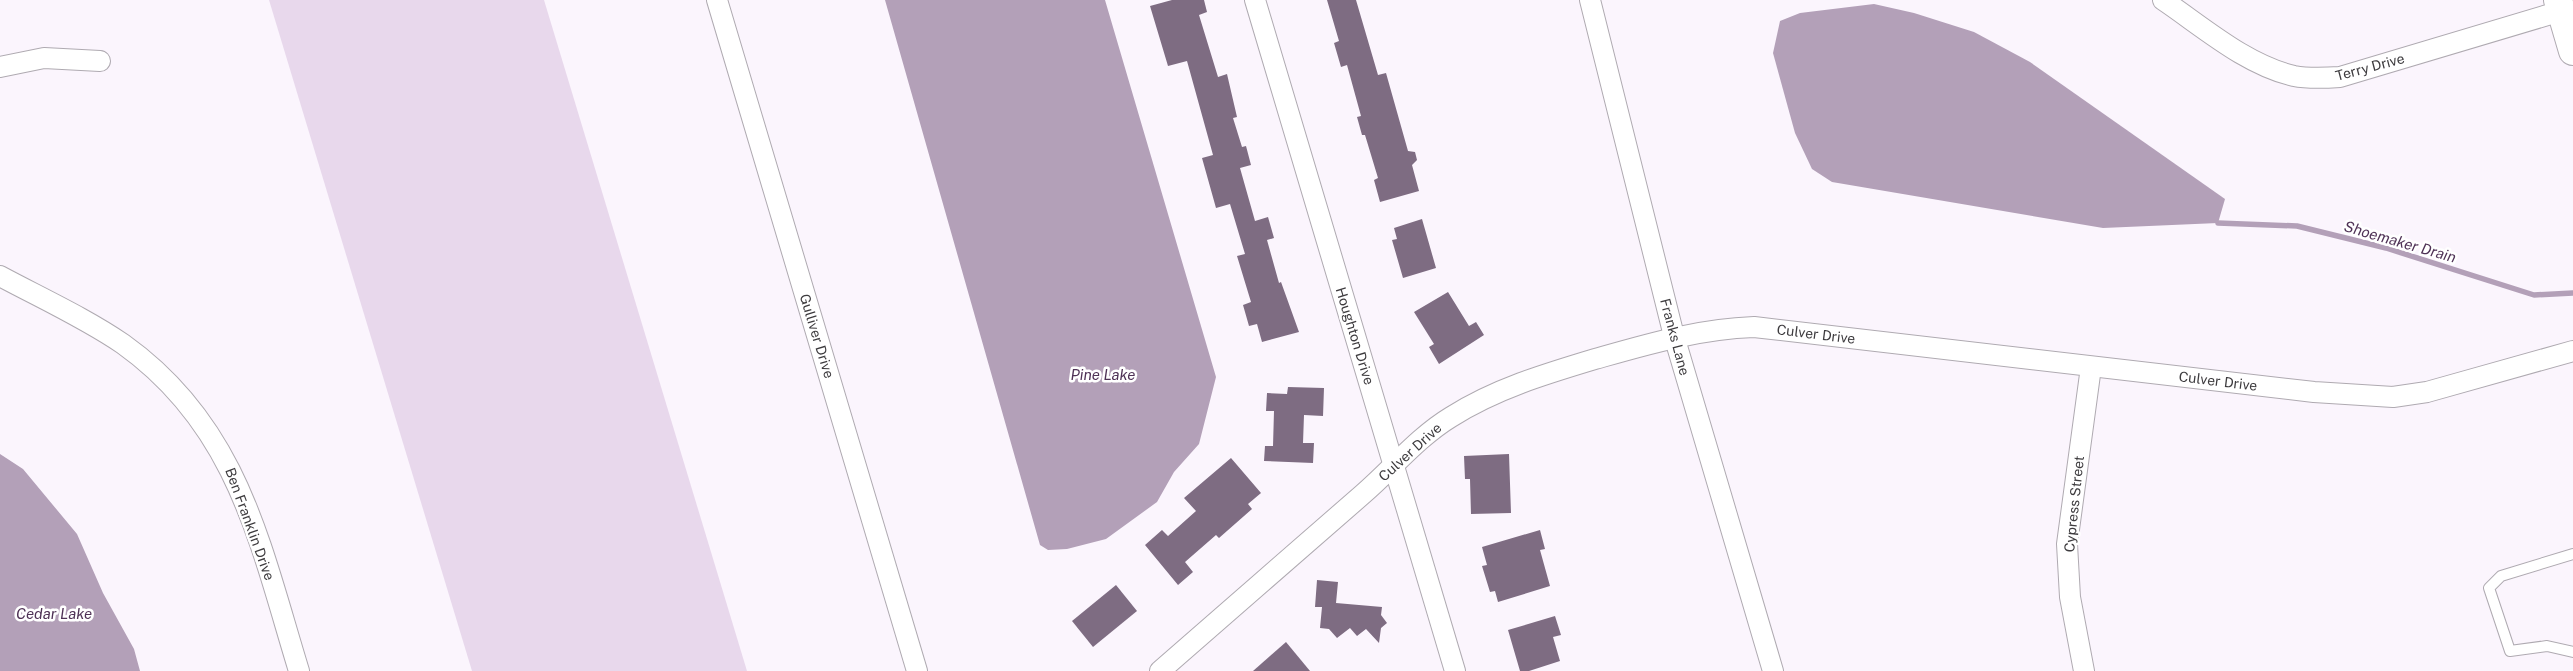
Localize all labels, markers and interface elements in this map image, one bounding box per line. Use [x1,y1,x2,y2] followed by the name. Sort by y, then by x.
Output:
[2334,50,2406,84] street label: Terry Drive
[2342,217,2458,266] water label: Shoemaker Drain
[1333,285,1377,387] street label: Houghton Drive
[797,292,837,380] street label: Gulliver Drive
[1657,297,1693,377] street label: Franks Lane
[1776,321,1856,347] street label: Culver Drive
[1070,366,1136,383] water label: Pine Lake
[2178,368,2258,394] street label: Culver Drive
[1375,420,1445,484] street label: Culver Drive
[2061,455,2087,553] street label: Cypress Street
[222,465,278,583] street label: Ben Franklin Drive
[16,605,92,622] water label: Cedar Lake

